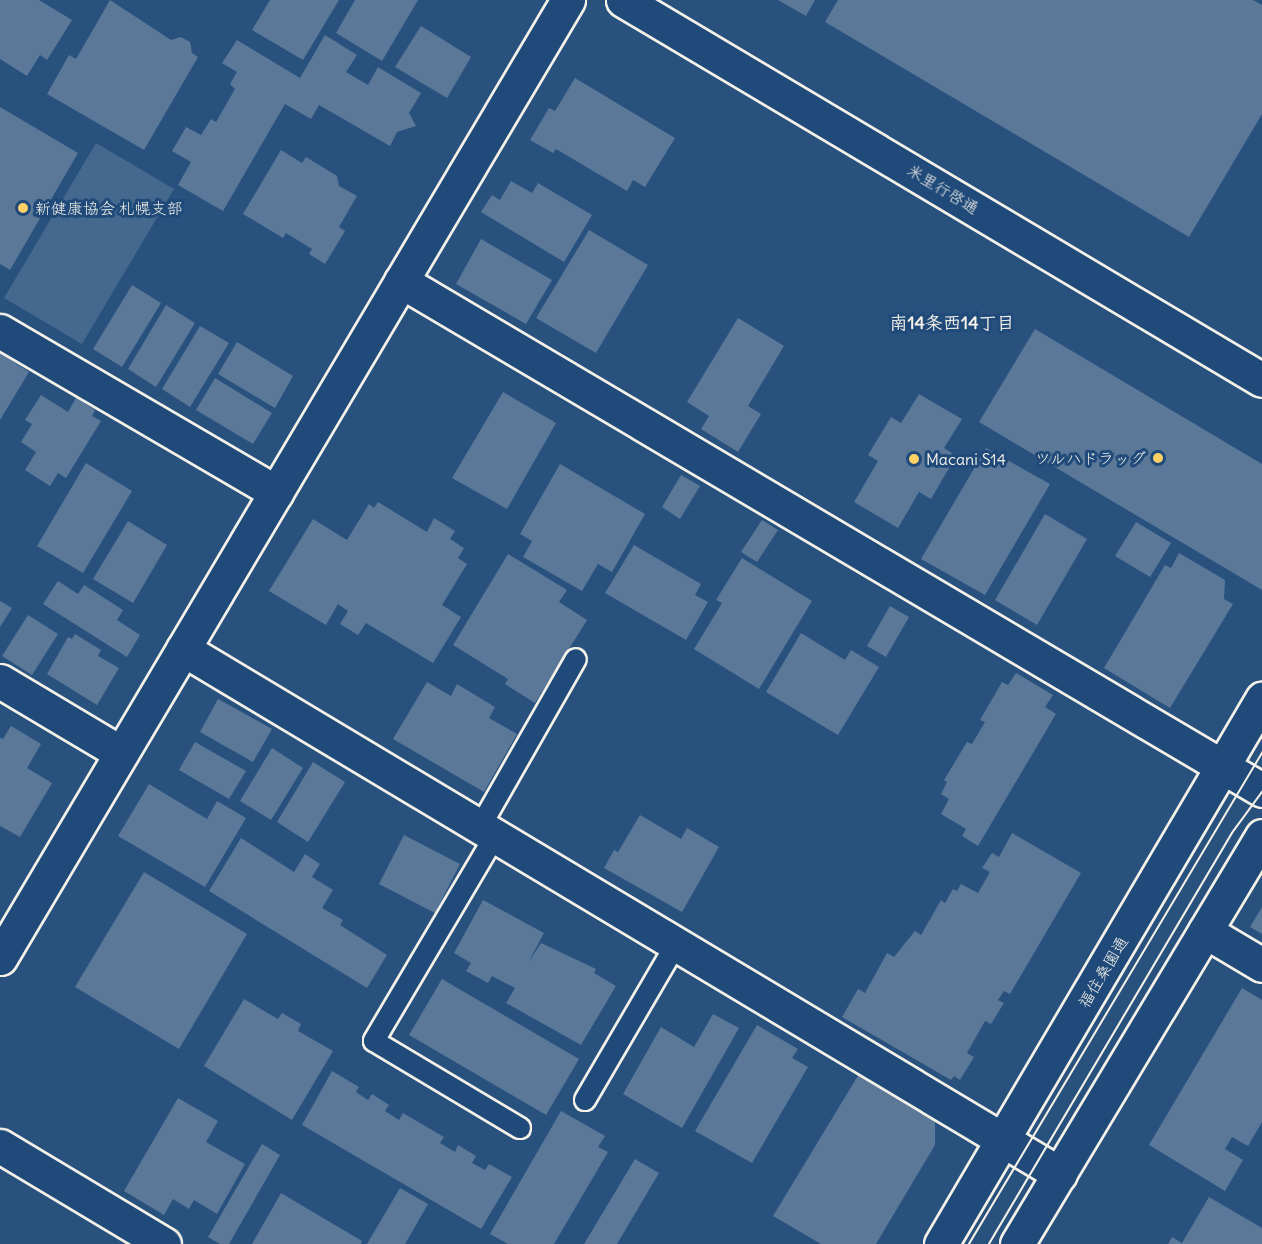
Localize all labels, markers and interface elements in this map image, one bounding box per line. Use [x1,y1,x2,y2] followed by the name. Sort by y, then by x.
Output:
[904,160,982,218] street label: 米里行啓通
[35,198,183,218] place label: 新健康協会 札幌支部
[16,201,30,215] marker: 新健康協会 札幌支部
[889,312,1015,334] district label: 南14条西14丁目
[1034,448,1146,468] place label: ツルハドラッグ
[926,449,1006,469] place label: Macani S14
[1151,451,1165,465] marker: ツルハドラッグ
[907,452,921,466] marker: Macani S14
[1074,933,1132,1011] street label: 福住桑園通

